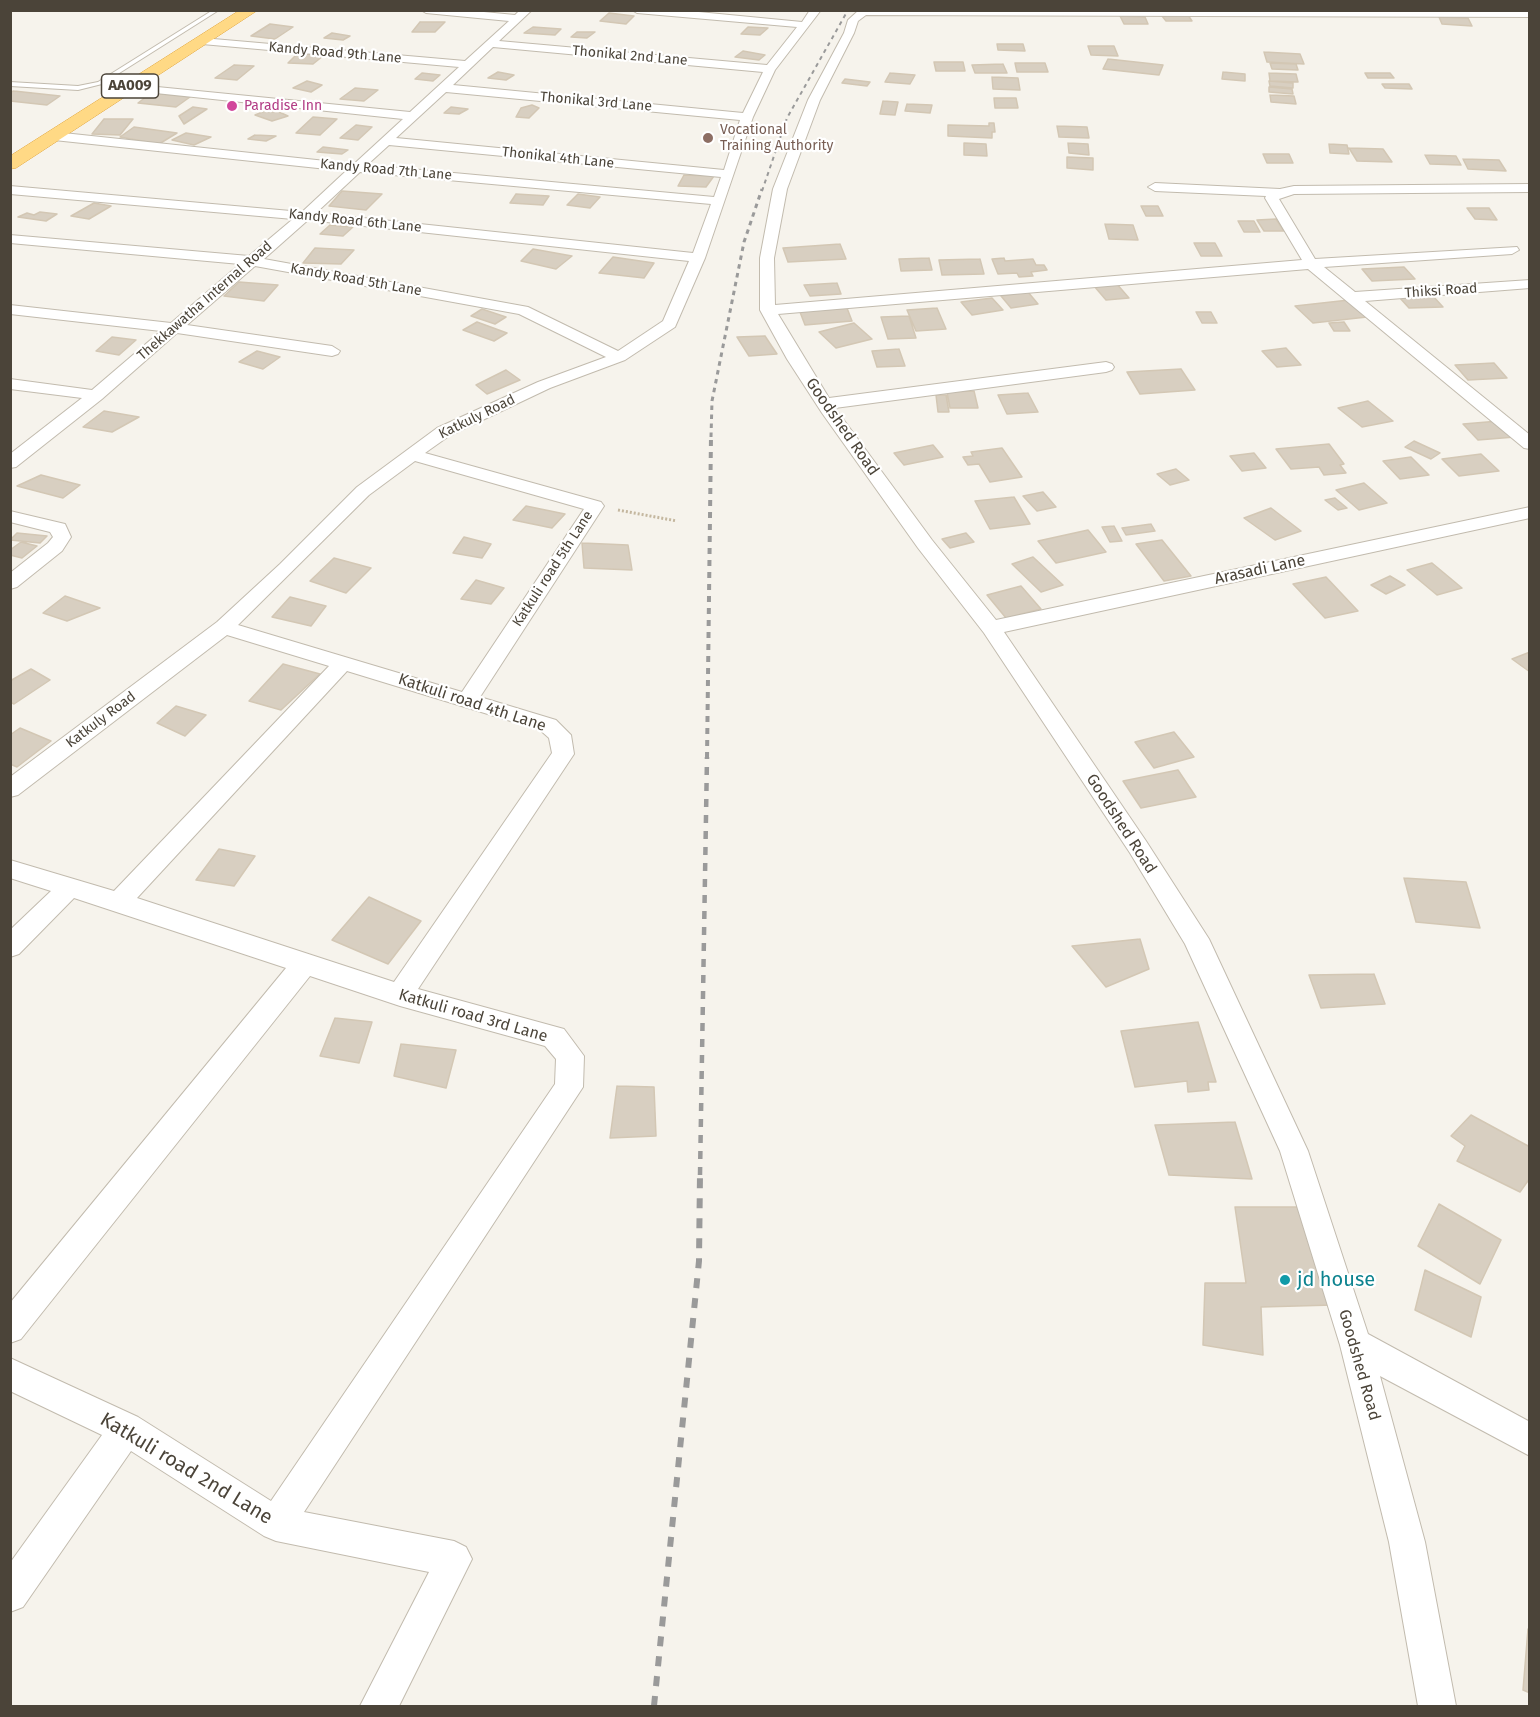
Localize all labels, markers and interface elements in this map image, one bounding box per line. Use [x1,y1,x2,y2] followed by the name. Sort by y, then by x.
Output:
[268,39,402,67] street label: Kandy Road 9th Lane
[572,43,688,69] street label: Thonikal 2nd Lane
[102,74,158,98] road number: AA009
[539,89,653,115] street label: Thonikal 3rd Lane
[244,98,322,114] place label: Paradise Inn
[225,99,239,113] marker: Paradise Inn
[720,122,833,154] place label: Vocational Training Authority
[701,131,715,145] marker: Vocational Training Authority
[501,144,615,172] street label: Thonikal 4th Lane
[319,156,453,184] street label: Kandy Road 7th Lane
[288,206,422,236] street label: Kandy Road 6th Lane
[134,238,276,364] street label: Thekkawatha Internal Road
[289,260,423,300] street label: Kandy Road 5th Lane
[1404,280,1478,302] street label: Thiksi Road
[801,375,883,479] street label: Goodshed Road
[436,391,518,443] street label: Katkuly Road
[509,508,597,630] street label: Katkuli road 5th Lane
[1213,551,1307,589] street label: Arasadi Lane
[396,670,548,736] street label: Katkuli road 4th Lane
[63,688,139,752] street label: Katkuly Road
[1082,771,1160,877] street label: Goodshed Road
[396,986,550,1046] street label: Katkuli road 3rd Lane
[1297,1268,1375,1292] place label: jd house
[1278,1273,1292,1287] marker: jd house
[1334,1307,1384,1423] street label: Goodshed Road
[95,1408,277,1530] street label: Katkuli road 2nd Lane

